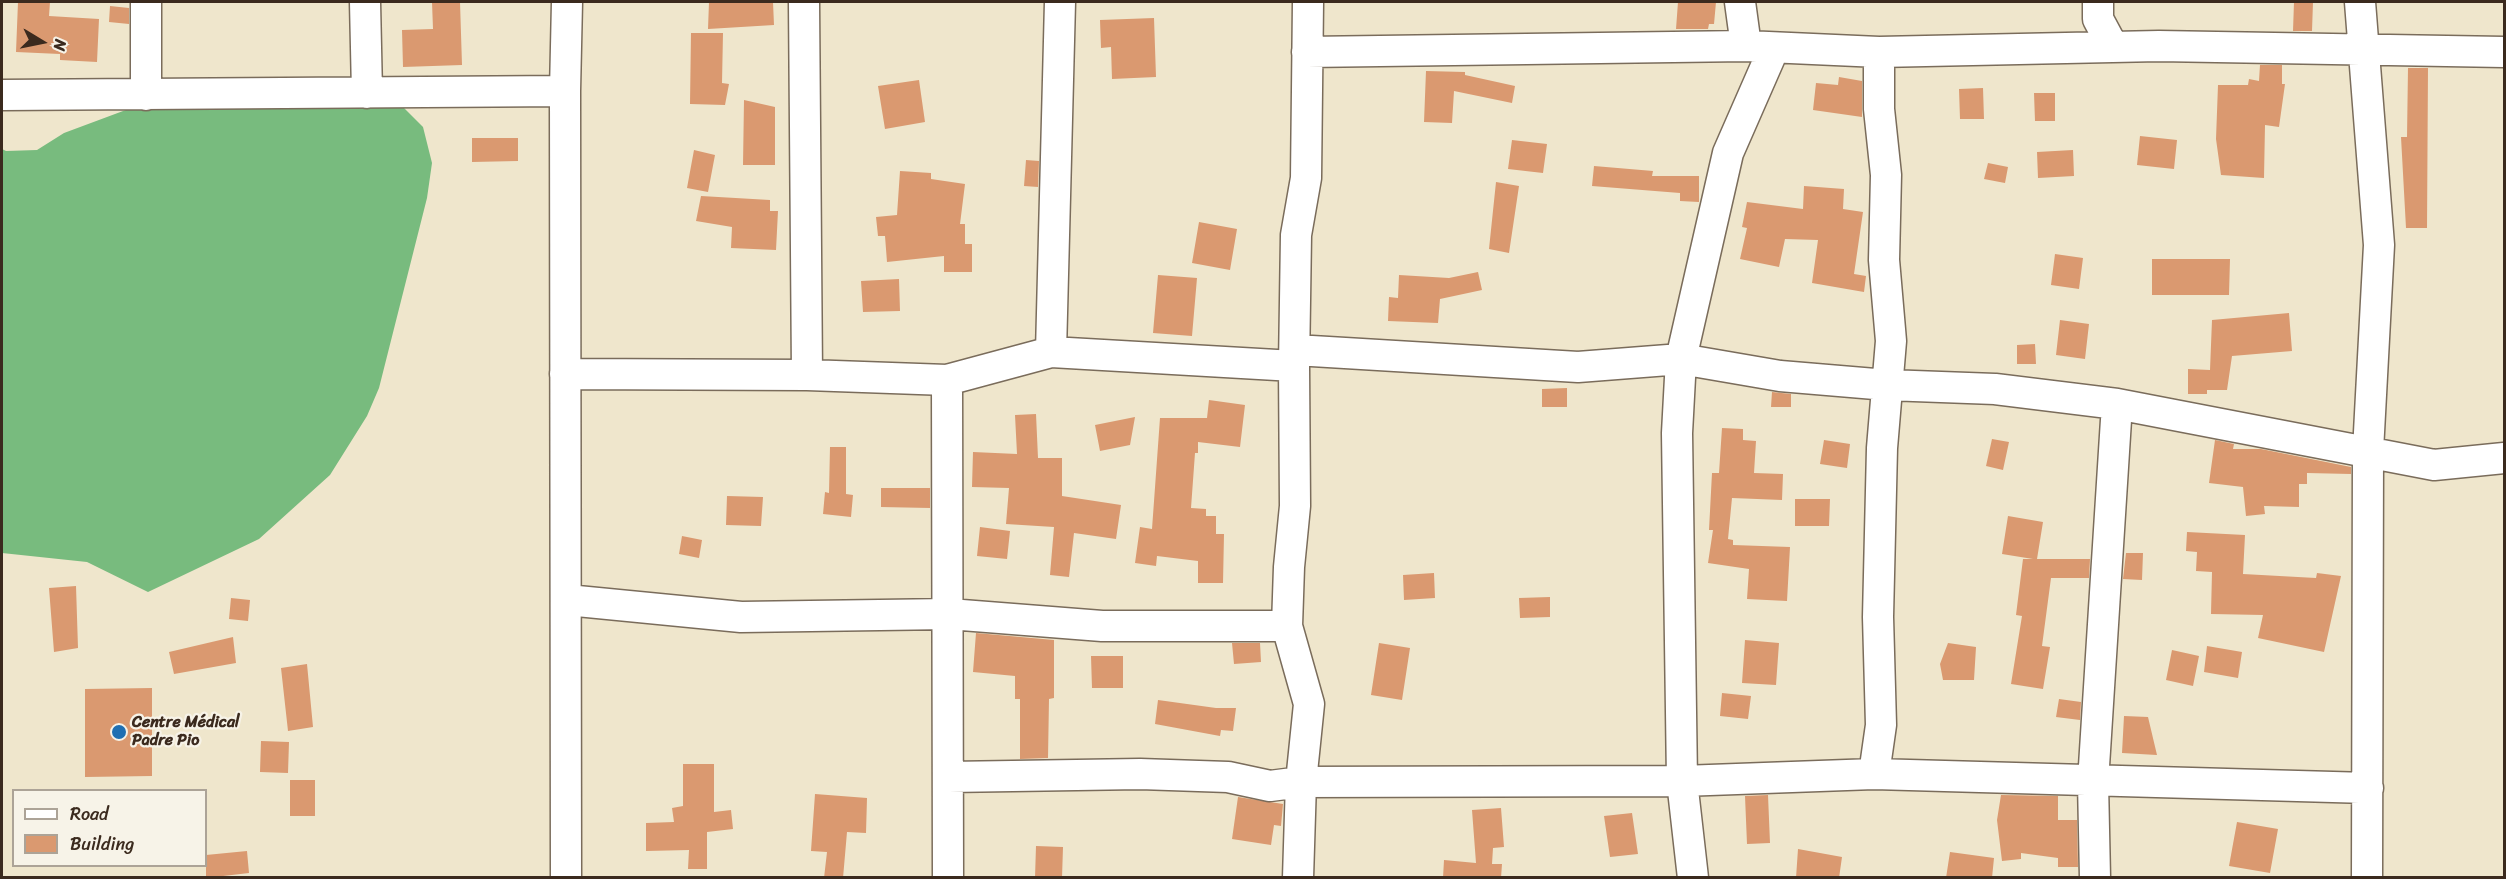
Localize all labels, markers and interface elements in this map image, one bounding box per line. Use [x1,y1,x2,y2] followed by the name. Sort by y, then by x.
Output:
[12,12,72,72] north arrow
[45,37,75,53] text: N
[132,713,239,751] place label: Centre Médical Padre Pio
[110,723,128,741] marker: Centre Médical Padre Pio
[12,789,207,867] legend
[70,798,109,830] text: Road
[70,828,134,860] text: Building

